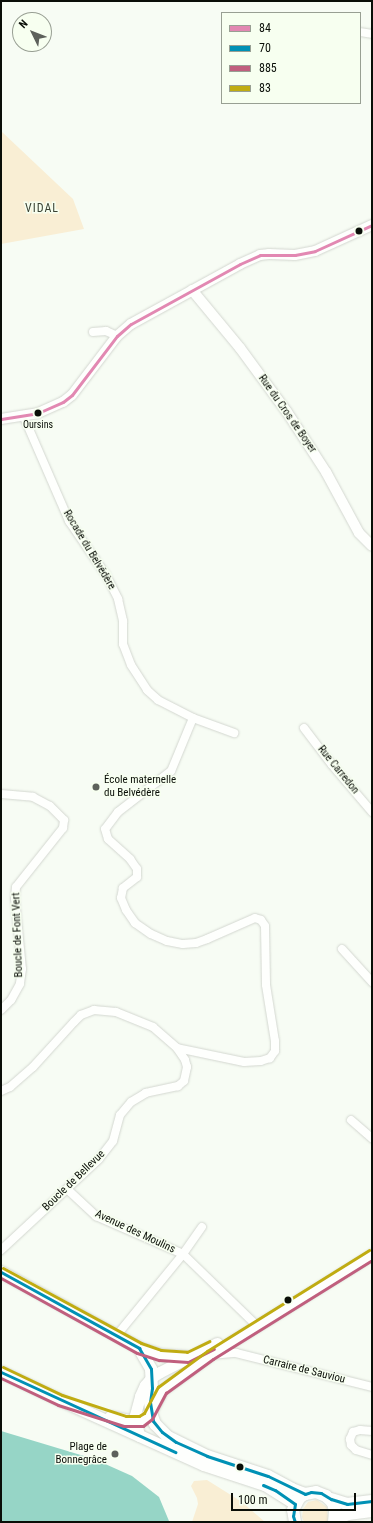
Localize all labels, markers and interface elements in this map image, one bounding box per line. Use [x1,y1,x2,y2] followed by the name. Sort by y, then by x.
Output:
[12,12,52,52] north arrow
[221,12,361,104] legend
[17,17,31,31] text: N
[259,21,271,35] text: 84
[259,41,271,55] text: 70
[259,61,277,75] text: 885
[259,81,271,95] text: 83
[25,202,59,216] district label: VIDAL
[354,226,364,236] unlabelled marker
[255,372,319,456] street label: Rue du Cros de Boyer
[33,408,43,418] marker: Oursins
[23,419,53,431] place label: Oursins
[60,508,118,592] street label: Rocade du Belvédère
[314,743,362,797] street label: Rue Carredon
[104,774,176,800] place label: École maternelle du Belvédère
[91,782,101,792] marker: École maternelle du Belvédère
[10,892,26,978] street label: Boucle de Font Vert
[40,1148,108,1214] street label: Boucle de Bellevue
[93,1208,177,1256] street label: Avenue des Moulins
[283,1295,293,1305] unlabelled marker
[262,1353,346,1387] street label: Carraire de Sauviou
[56,1441,107,1467] place label: Plage de Bonnegrâce
[110,1449,120,1459] marker: Plage de Bonnegrâce
[235,1462,245,1472] unlabelled marker
[233,1485,358,1511] scale bar
[238,1493,268,1507] text: 100 m

